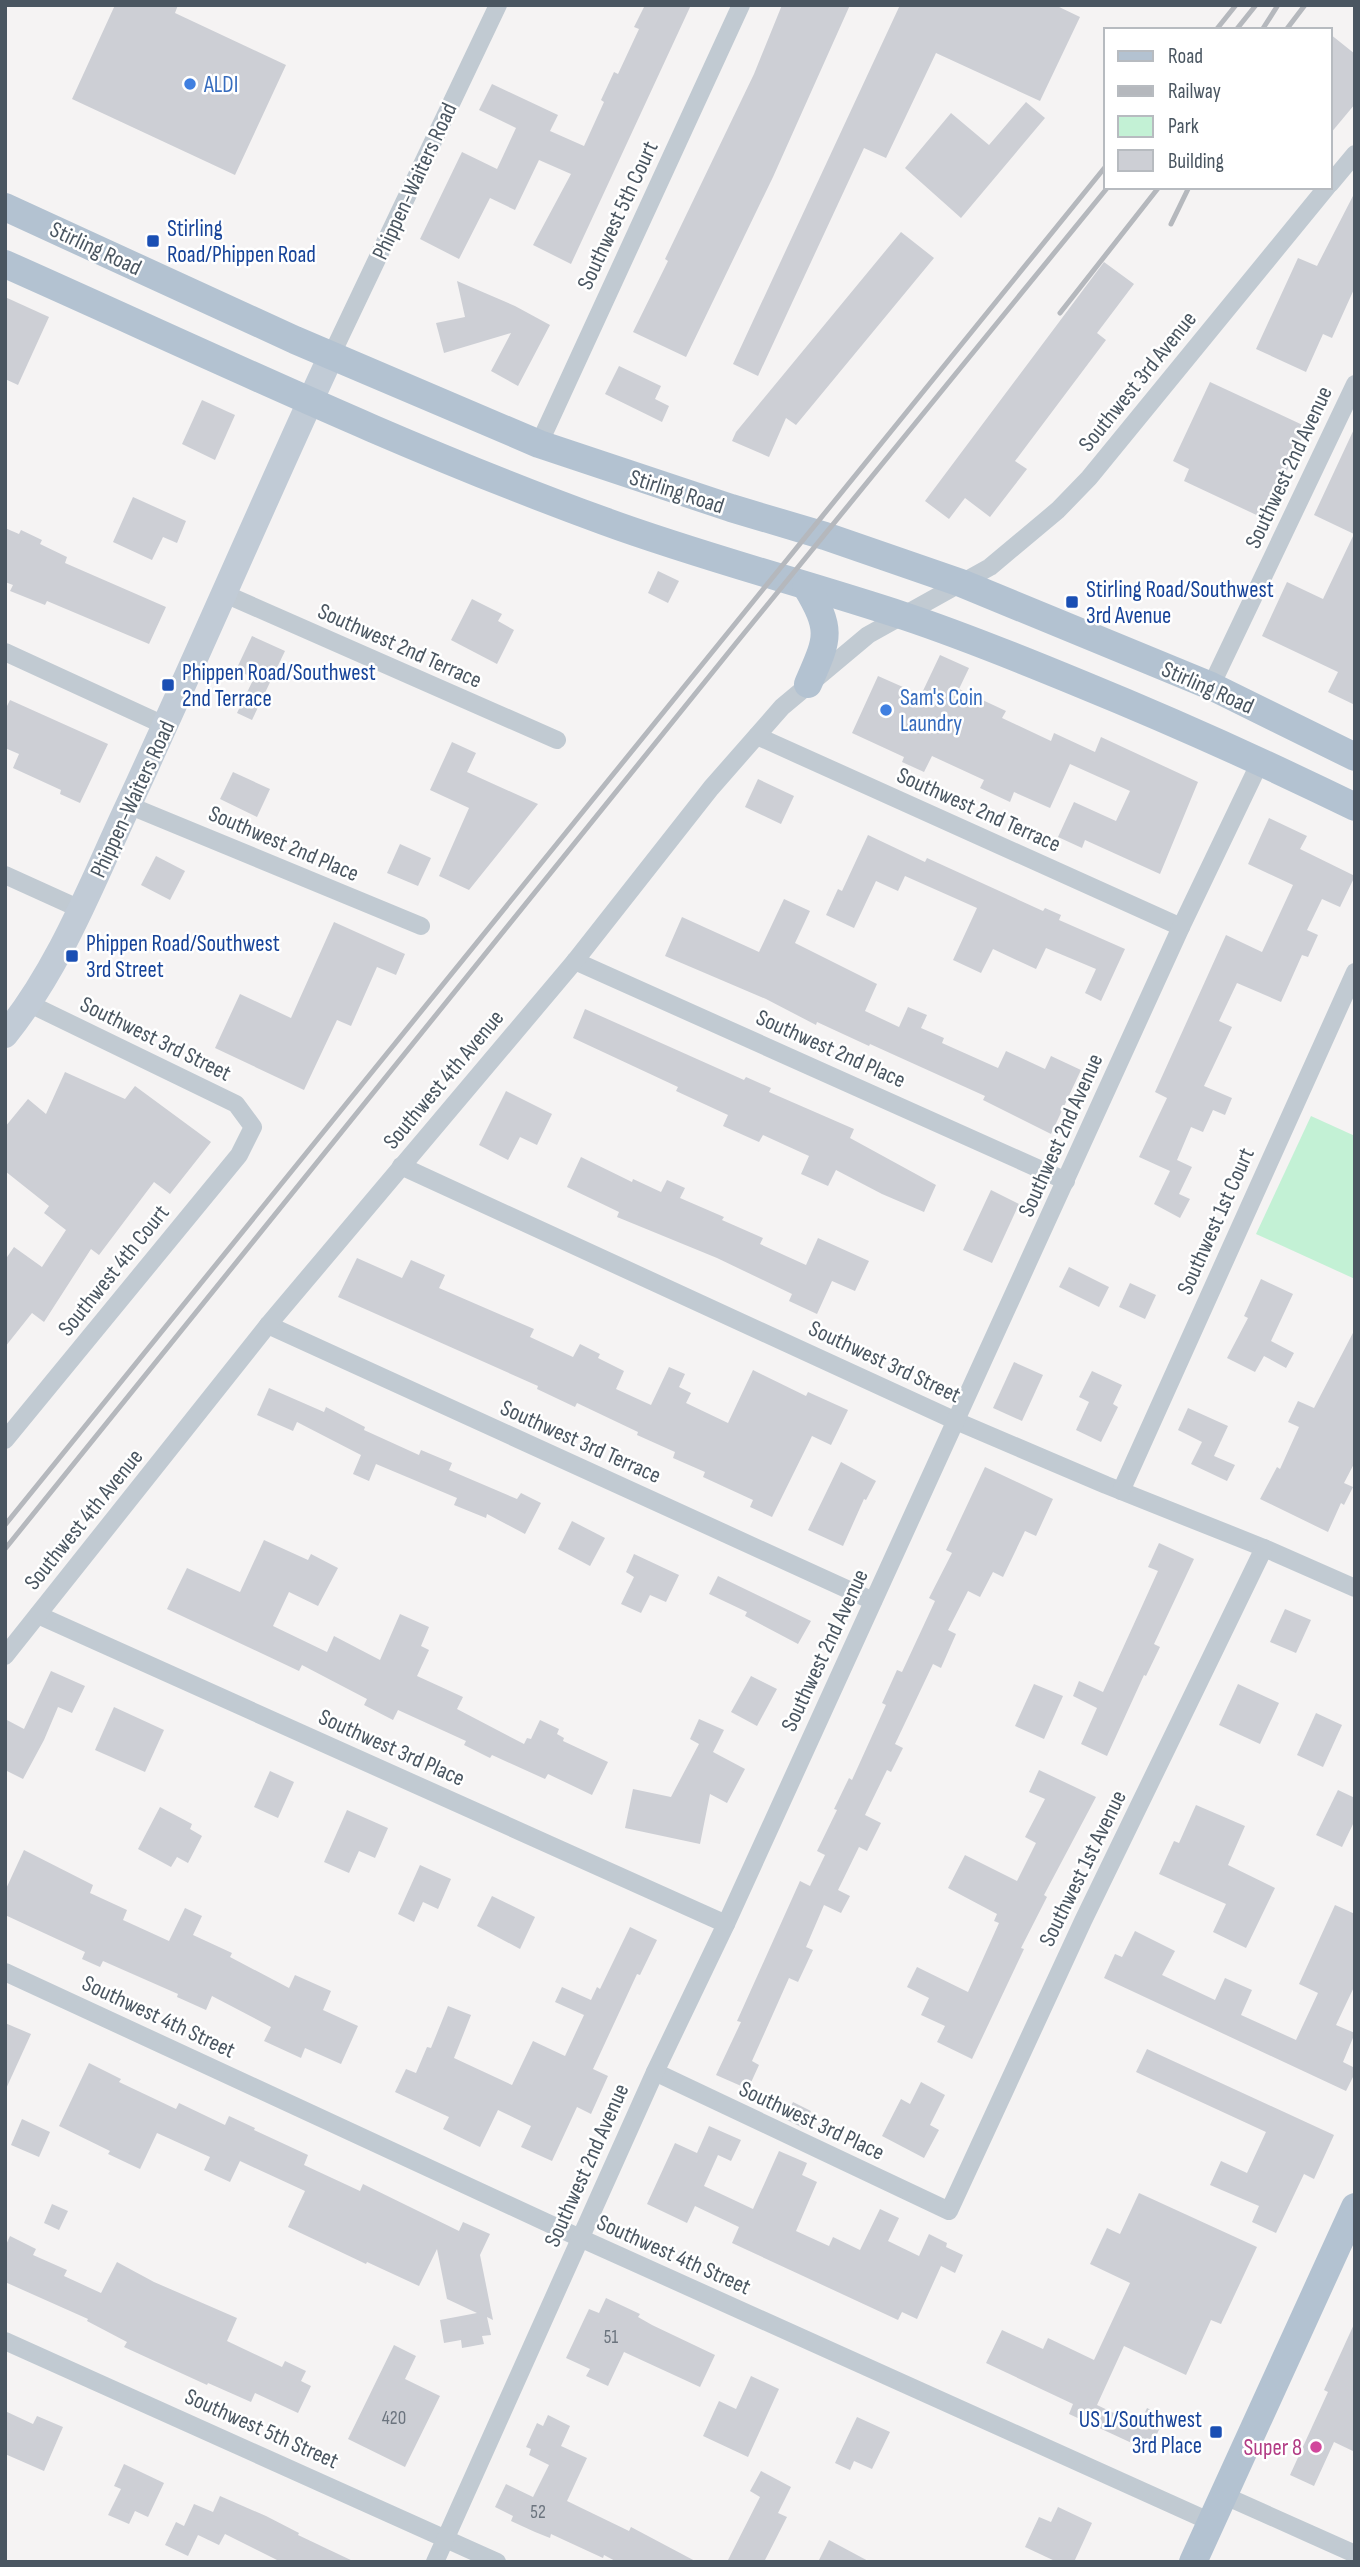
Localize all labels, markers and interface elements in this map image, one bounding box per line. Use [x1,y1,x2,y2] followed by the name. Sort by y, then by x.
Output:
[1104,28,1332,189] legend
[1168,44,1203,69] text: Road
[203,71,238,99] place label: ALDI
[182,76,198,92] marker: ALDI
[1168,79,1221,104] text: Railway
[366,99,463,264] street label: Phippen-Waiters Road
[1168,114,1199,139] text: Park
[571,137,665,294] street label: Southwest 5th Court
[1168,149,1224,174] text: Building
[167,215,316,269] place label: Stirling Road/Phippen Road
[45,216,146,282] street label: Stirling Road
[145,233,161,249] marker: Stirling Road/Phippen Road
[1073,306,1203,457] street label: Southwest 3rd Avenue
[1239,382,1339,553] street label: Southwest 2nd Avenue
[626,464,728,520] street label: Stirling Road
[1086,576,1274,630] place label: Stirling Road/Southwest 3rd Avenue
[1064,594,1080,610] marker: Stirling Road/Southwest 3rd Avenue
[313,597,486,695] street label: Southwest 2nd Terrace
[1157,655,1258,721] street label: Stirling Road
[182,659,376,713] place label: Phippen Road/Southwest 2nd Terrace
[160,677,176,693] marker: Phippen Road/Southwest 2nd Terrace
[900,684,983,738] place label: Sam's Coin Laundry
[878,702,894,718] marker: Sam's Coin Laundry
[84,717,181,882] street label: Phippen-Waiters Road
[892,761,1065,859] street label: Southwest 2nd Terrace
[204,800,363,888] street label: Southwest 2nd Place
[86,930,280,984] place label: Phippen Road/Southwest 3rd Street
[64,948,80,964] marker: Phippen Road/Southwest 3rd Street
[75,990,236,1088] street label: Southwest 3rd Street
[752,1003,910,1094] street label: Southwest 2nd Place
[377,1004,510,1155] street label: Southwest 4th Avenue
[1012,1049,1109,1221] street label: Southwest 2nd Avenue
[1171,1144,1261,1299] street label: Southwest 1st Court
[52,1199,175,1342] street label: Southwest 4th Court
[804,1314,965,1409] street label: Southwest 3rd Street
[496,1394,665,1490] street label: Southwest 3rd Terrace
[18,1444,149,1596] street label: Southwest 4th Avenue
[775,1565,875,1736] street label: Southwest 2nd Avenue
[314,1703,469,1793] street label: Southwest 3rd Place
[1033,1786,1133,1951] street label: Southwest 1st Avenue
[78,1969,239,2065] street label: Southwest 4th Street
[734,2075,889,2167] street label: Southwest 3rd Place
[538,2079,635,2251] street label: Southwest 2nd Avenue
[592,2208,755,2301] street label: Southwest 4th Street
[604,2326,618,2349] house number: 51
[180,2383,343,2475] street label: Southwest 5th Street
[1079,2406,1202,2460] place label: US 1/Southwest 3rd Place
[382,2407,406,2430] house number: 420
[1208,2424,1224,2440] marker: US 1/Southwest 3rd Place
[1243,2434,1302,2462] place label: Super 8
[1308,2439,1324,2455] marker: Super 8
[530,2501,546,2524] house number: 52

